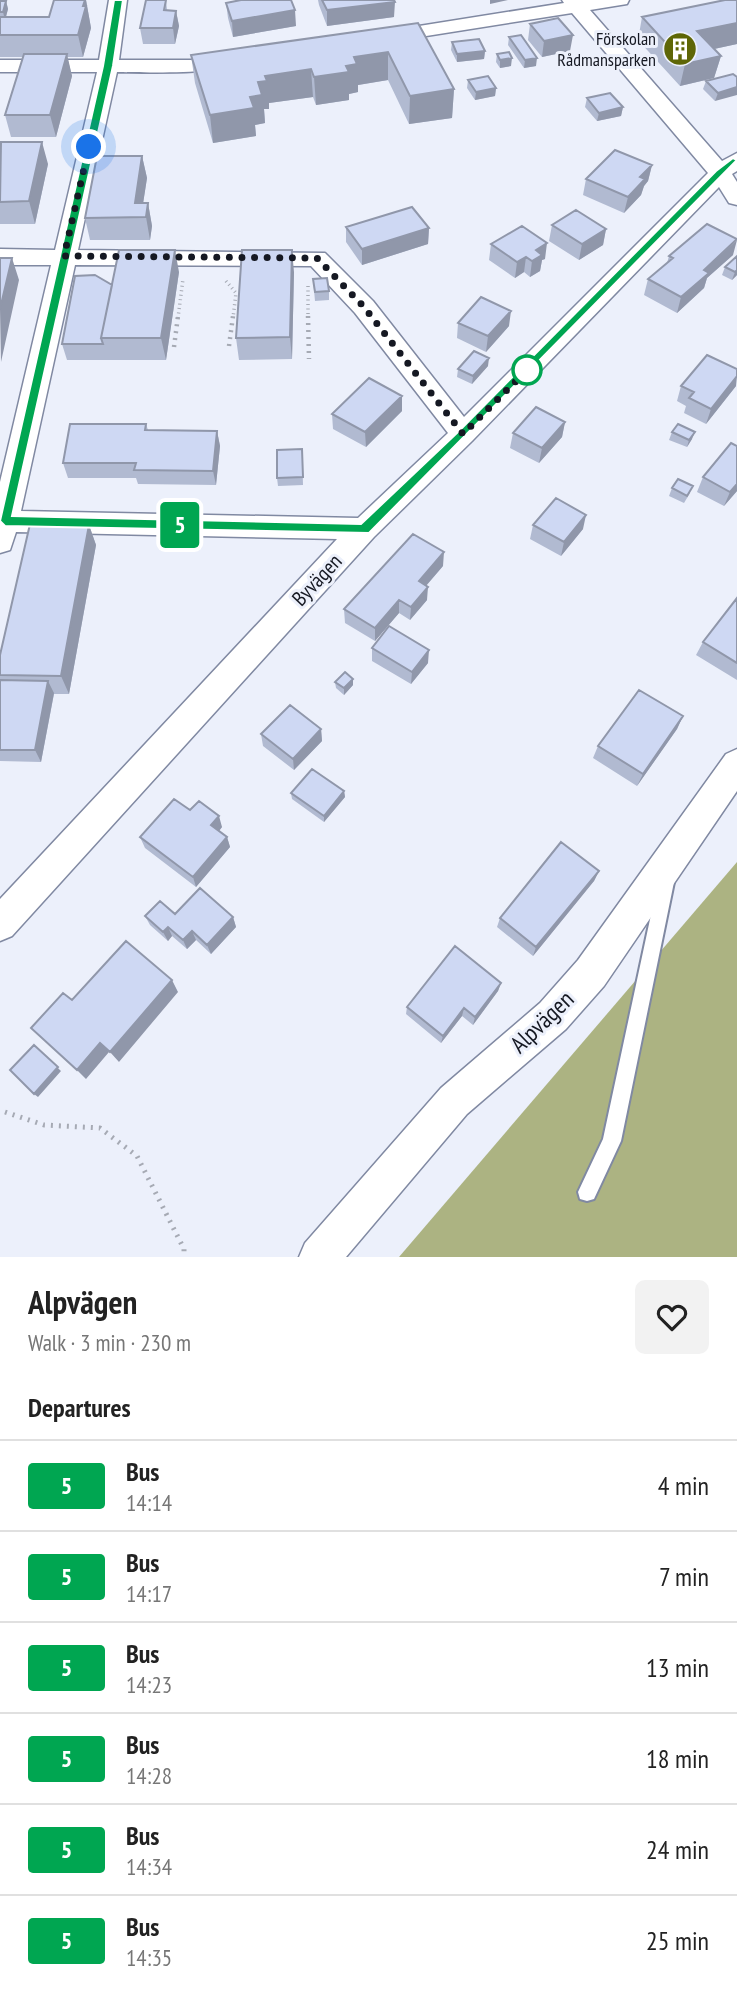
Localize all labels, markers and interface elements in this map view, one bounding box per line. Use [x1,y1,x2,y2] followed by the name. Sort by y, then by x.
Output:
[557,27,656,71] place label: Förskolan Rådmansparken
[661,30,699,68] building icon: Förskolan Rådmansparken
[71,129,106,164] your location
[512,355,542,385] unlabelled marker
[157,502,203,548] line badge: 5
[174,509,186,540] text: 5
[286,548,348,611] street label: Byvägen
[503,984,580,1059] street label: Alpvägen
[28,1280,137,1323] text: Alpvägen
[635,1280,709,1354] button: heart
[28,1328,191,1357] text: Walk · 3 min · 230 m
[28,1391,131,1424] text: Departures
[126,1455,159,1488] text: Bus
[658,1469,709,1502] text: 4 min
[61,1470,72,1501] text: 5
[126,1488,172,1517] text: 14:14
[126,1546,159,1579] text: Bus
[659,1560,709,1593] text: 7 min
[61,1561,72,1592] text: 5
[126,1579,172,1608] text: 14:17
[126,1637,159,1670] text: Bus
[646,1651,709,1684] text: 13 min
[61,1652,72,1683] text: 5
[126,1670,172,1699] text: 14:23
[126,1728,159,1761] text: Bus
[646,1742,709,1775] text: 18 min
[61,1743,72,1774] text: 5
[126,1761,172,1790] text: 14:28
[126,1819,159,1852] text: Bus
[646,1833,709,1866] text: 24 min
[61,1834,72,1865] text: 5
[126,1852,172,1881] text: 14:34
[126,1910,159,1943] text: Bus
[646,1924,709,1957] text: 25 min
[61,1925,72,1956] text: 5
[126,1943,172,1972] text: 14:35

